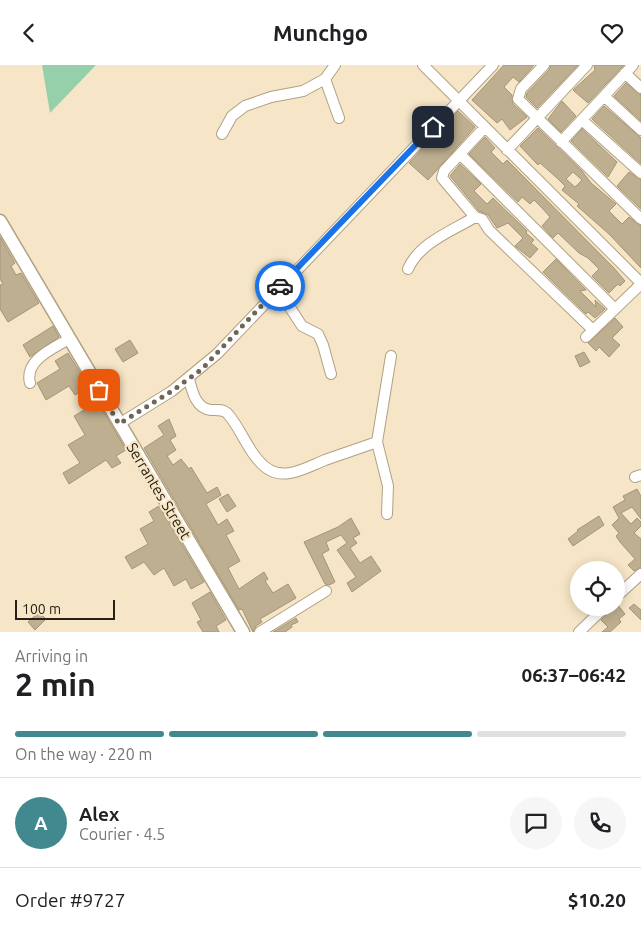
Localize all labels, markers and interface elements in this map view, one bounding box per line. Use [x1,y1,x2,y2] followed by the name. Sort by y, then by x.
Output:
[15,19,43,47] icon: back
[598,19,626,47] icon: heart
[273,20,368,45] text: Munchgo
[412,106,454,148] pin
[419,113,447,141] icon: home
[255,261,305,311] courier
[266,272,294,300] icon: car
[78,369,120,411] pin
[85,376,113,404] icon: bag
[123,440,195,542] street label: Serrantes Street
[570,561,625,616] map controls
[570,561,625,616] button: locate
[15,597,115,620] scale bar
[22,601,61,617] text: 100 m
[15,647,88,665] text: Arriving in
[521,664,626,686] text: 06:37–06:42
[15,666,96,702] text: 2 min
[15,745,152,763] text: On the way · 220 m
[510,797,562,849] button: chat
[574,797,626,849] button: phone
[79,803,119,825] text: Alex
[34,812,48,834] text: A
[79,825,165,843] text: Courier · 4.5
[15,889,125,911] text: Order #9727
[568,889,626,911] text: $10.20

